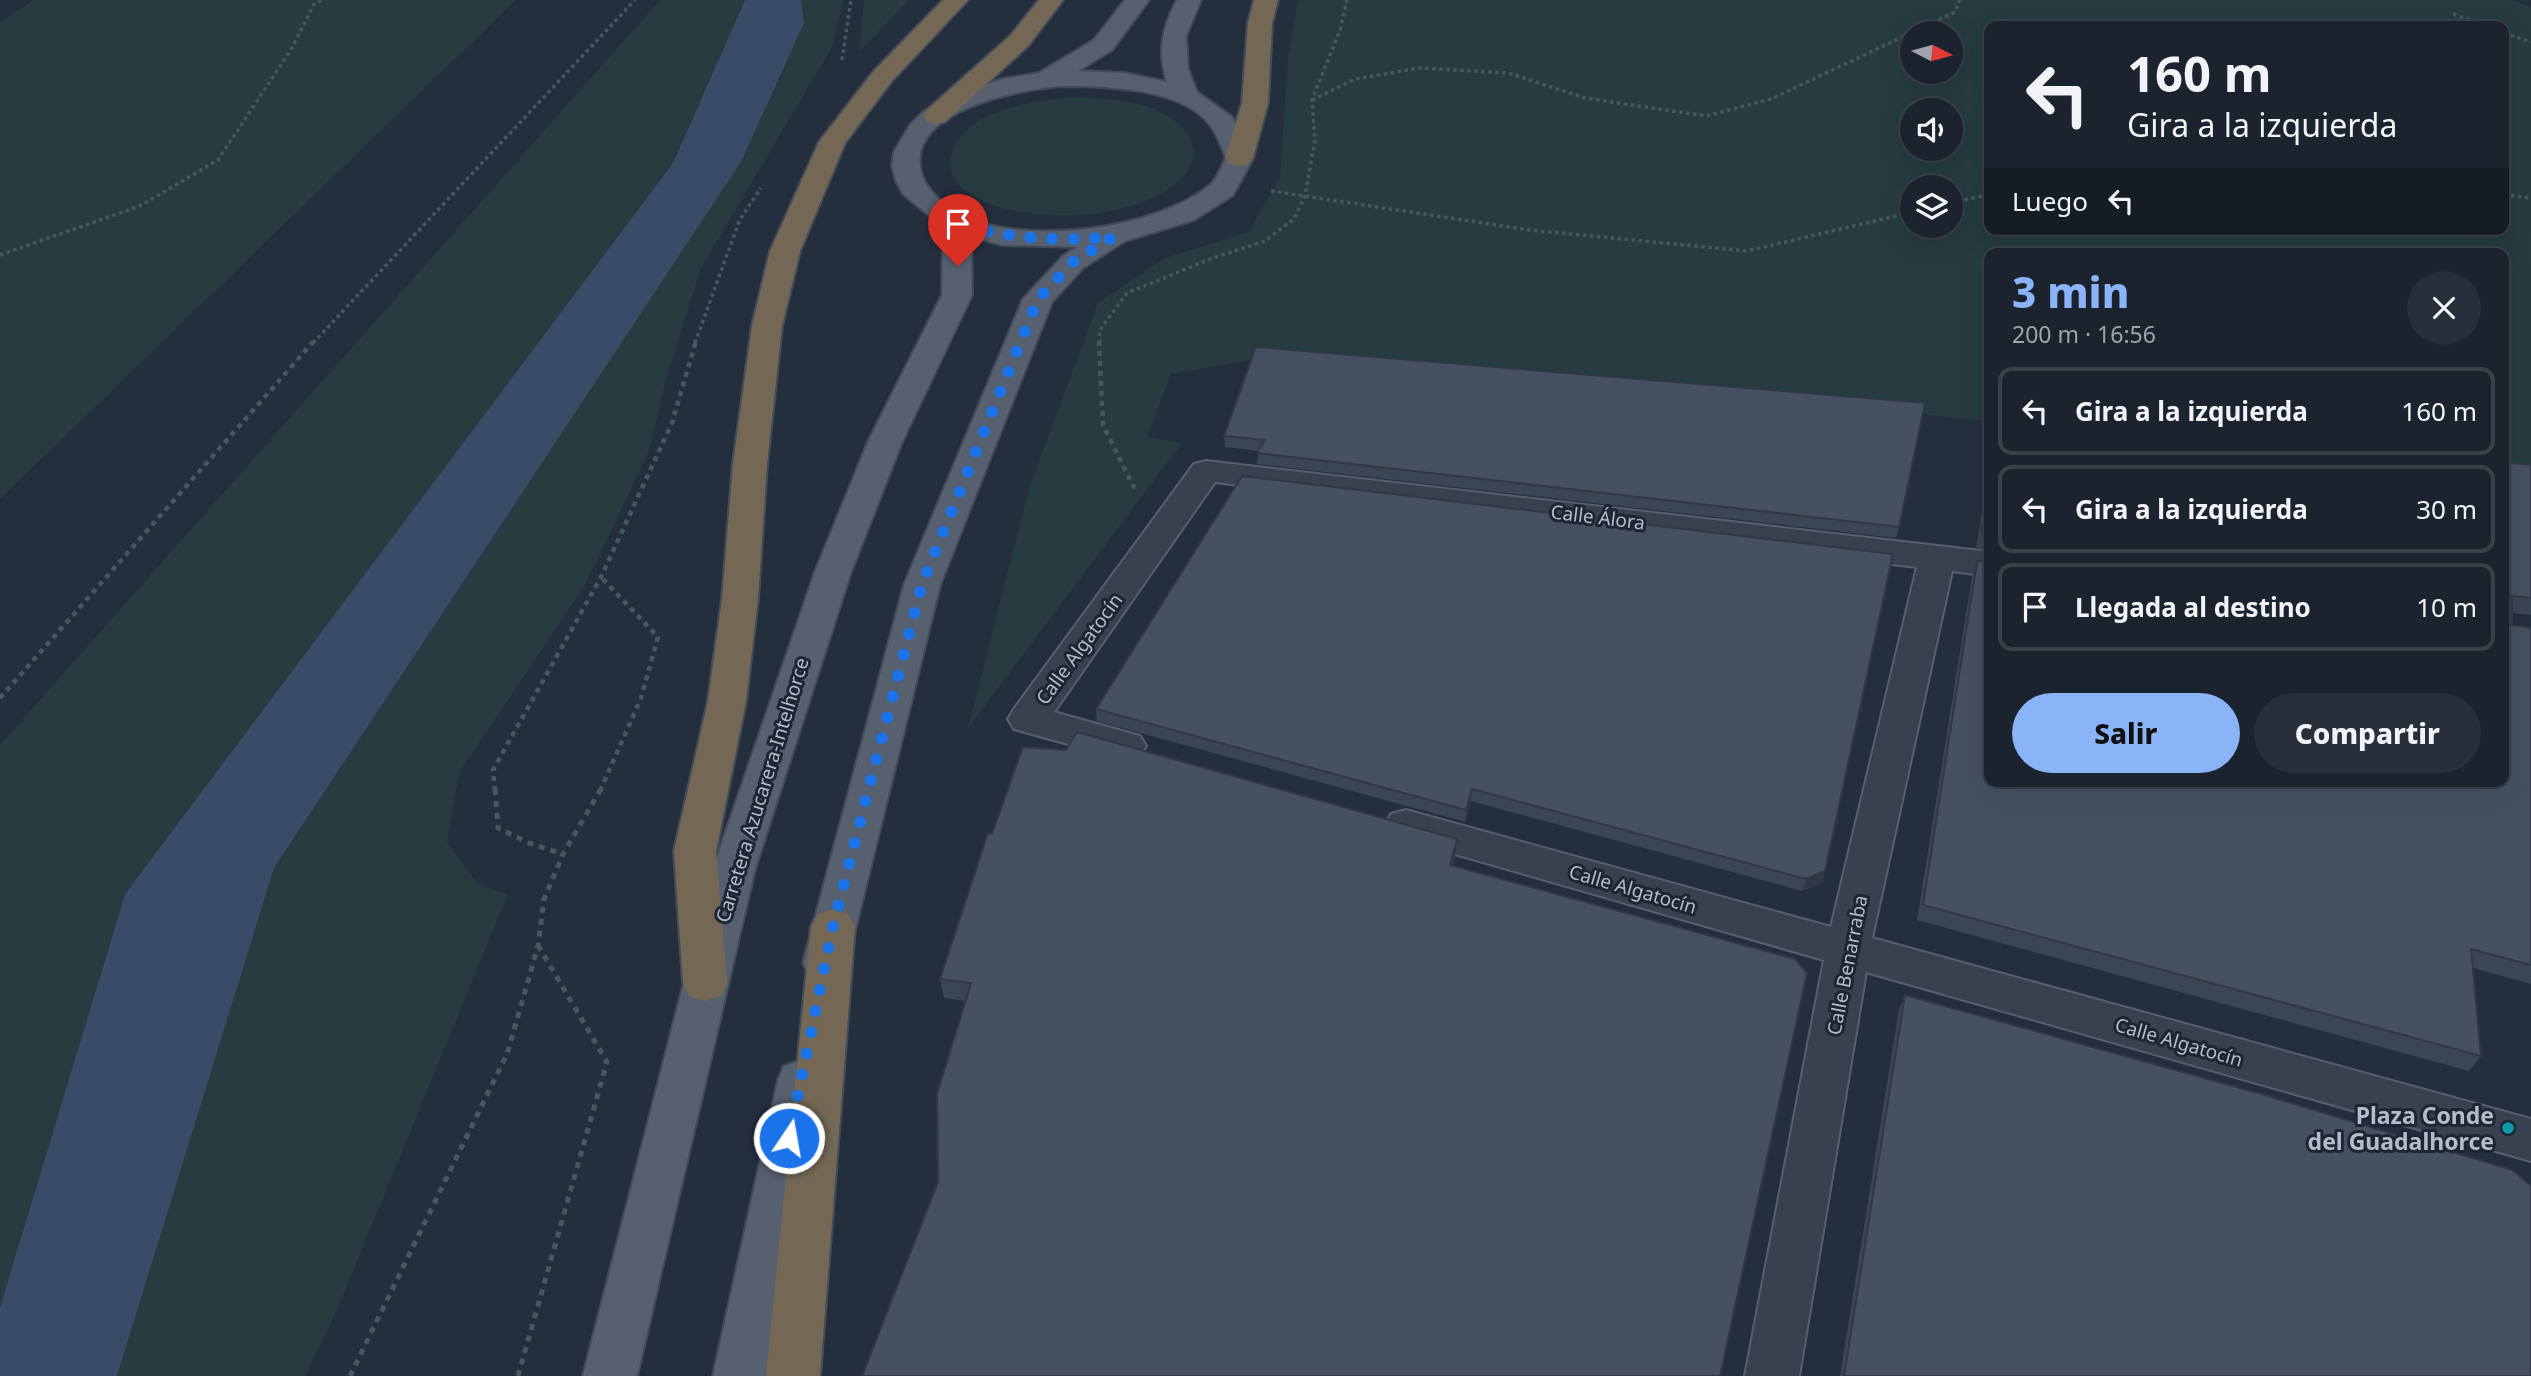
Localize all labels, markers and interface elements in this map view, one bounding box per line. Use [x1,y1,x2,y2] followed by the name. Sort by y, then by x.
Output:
[1900,21,1964,84] north arrow
[1900,21,1963,238] map controls
[2127,40,2272,106] text: 160 m
[2012,49,2103,140] icon: left
[1900,98,1963,161] button: sound
[2127,103,2397,146] text: Gira a la izquierda
[1900,175,1963,238] button: layers
[2102,182,2140,220] icon: left
[2012,183,2088,219] text: Luego
[928,194,988,266] pin
[939,205,977,243] icon: arrive
[2012,263,2129,320] text: 3 min
[2407,271,2481,345] button: close
[2012,318,2156,350] text: 200 m · 16:56
[2016,392,2054,430] icon: left
[2075,393,2308,429] text: Gira a la izquierda
[2401,393,2477,429] text: 160 m
[2016,490,2054,528] icon: left
[2075,491,2308,527] text: Gira a la izquierda
[2416,491,2477,527] text: 30 m
[1549,498,1647,536] street label: Calle Álora
[1030,588,1128,710] street label: Calle Algatocín
[2016,588,2054,626] icon: arrive
[2075,589,2311,625] text: Llegada al destino
[2416,589,2477,625] text: 10 m
[709,654,815,926] street label: Carretera Azucarera-Intelhorce
[2012,693,2240,773] button: Salir
[2254,693,2481,773] button: Compartir
[1566,858,1700,920] street label: Calle Algatocín
[1821,893,1873,1037] street label: Calle Benarraba
[2112,1011,2246,1073] street label: Calle Algatocín
[2308,1099,2494,1157] place label: Plaza Conde del Guadalhorce
[752,1101,826,1175] position arrow
[2500,1120,2516,1136] marker: Plaza Conde del Guadalhorce

